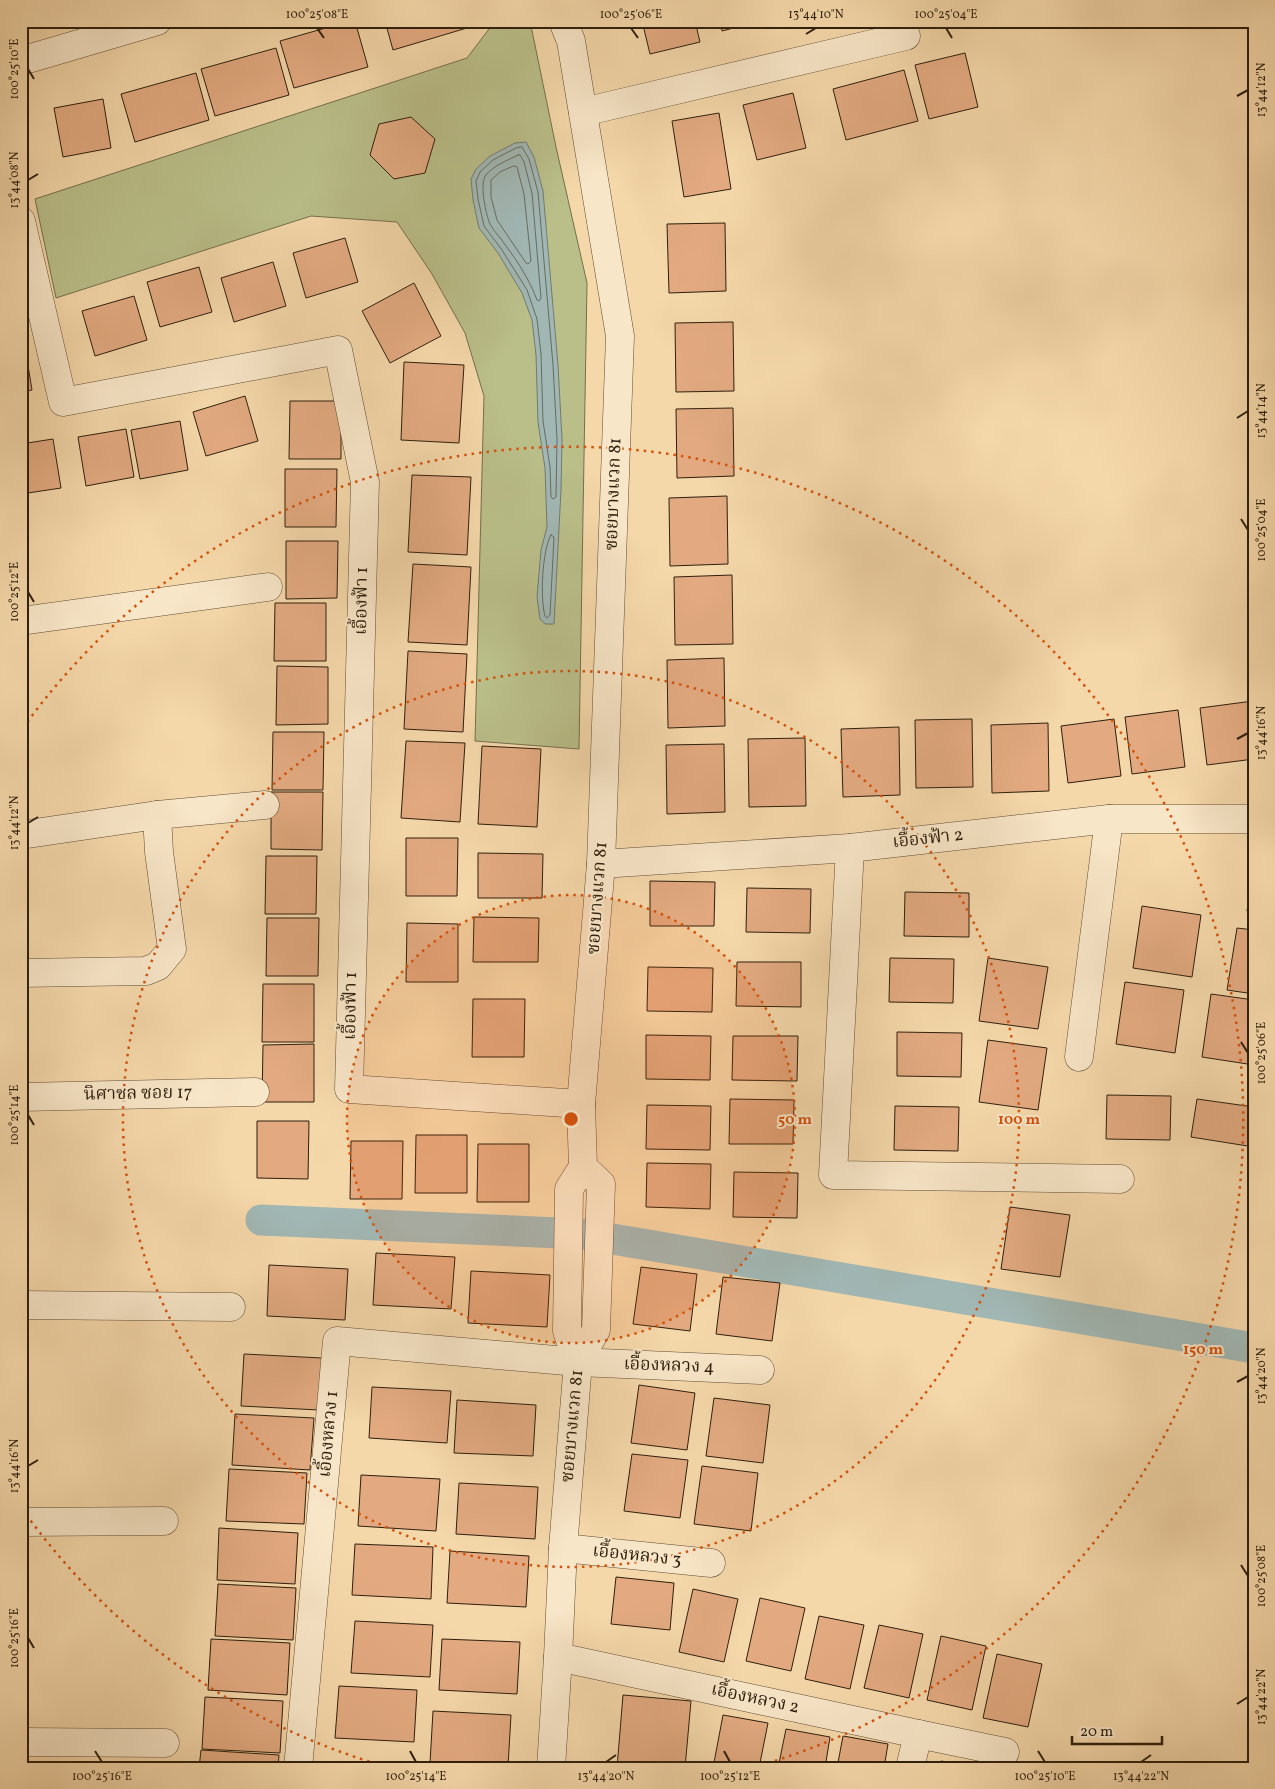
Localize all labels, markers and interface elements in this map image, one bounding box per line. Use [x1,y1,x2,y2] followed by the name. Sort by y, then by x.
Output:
[286,7,348,23] text: 100°25'08"E
[600,7,662,23] text: 100°25'06"E
[788,7,844,23] text: 13°44'10"N
[915,7,977,23] text: 100°25'04"E
[7,39,23,100] text: 100°25'10"E
[1254,63,1270,117] text: 13°44'12"N
[7,152,23,208] text: 13°44'08"N
[1254,383,1270,439] text: 13°44'14"N
[600,437,628,551] street label: ซอยบางแวก 81
[1254,499,1270,561] text: 100°25'04"E
[7,562,23,622] text: 100°25'12"E
[346,566,375,635] street label: เอื้องฟ้า 1
[1254,706,1270,760] text: 13°44'16"N
[7,796,23,850] text: 13°44'12"N
[891,820,965,855] street label: เอื้องฟ้า 2
[582,841,614,955] street label: ซอยบางแวก 81
[335,971,364,1040] street label: เอื้องฟ้า 1
[1254,1022,1270,1084] text: 100°25'06"E
[83,1081,193,1107] street label: นิศาชล ซอย 17
[7,1085,23,1145] text: 100°25'14"E
[562,1110,580,1128] centre of rings
[778,1110,812,1131] text: 50 m
[998,1110,1041,1131] text: 100 m
[1183,1340,1223,1361] text: 150 m
[1254,1347,1270,1404] text: 13°44'20"N
[623,1349,715,1380] street label: เอื้องหลวง 4
[556,1369,590,1483] street label: ซอยบางแวก 81
[310,1389,345,1478] street label: เอิ้องหลวง 1
[7,1439,23,1493] text: 13°44'16"N
[591,1536,683,1573] street label: เอื้องหลวง 3
[1254,1545,1270,1607] text: 100°25'08"E
[7,1608,23,1668] text: 100°25'16"E
[1254,1669,1270,1725] text: 13°44'22"N
[709,1675,802,1721] street label: เอื้องหลวง 2
[1072,1714,1162,1746] scale bar
[1080,1722,1113,1743] text: 20 m
[72,1769,132,1785] text: 100°25'16"E
[386,1769,446,1785] text: 100°25'14"E
[578,1769,635,1785] text: 13°44'20"N
[700,1769,760,1785] text: 100°25'12"E
[1015,1769,1076,1785] text: 100°25'10"E
[1113,1769,1169,1785] text: 13°44'22"N

